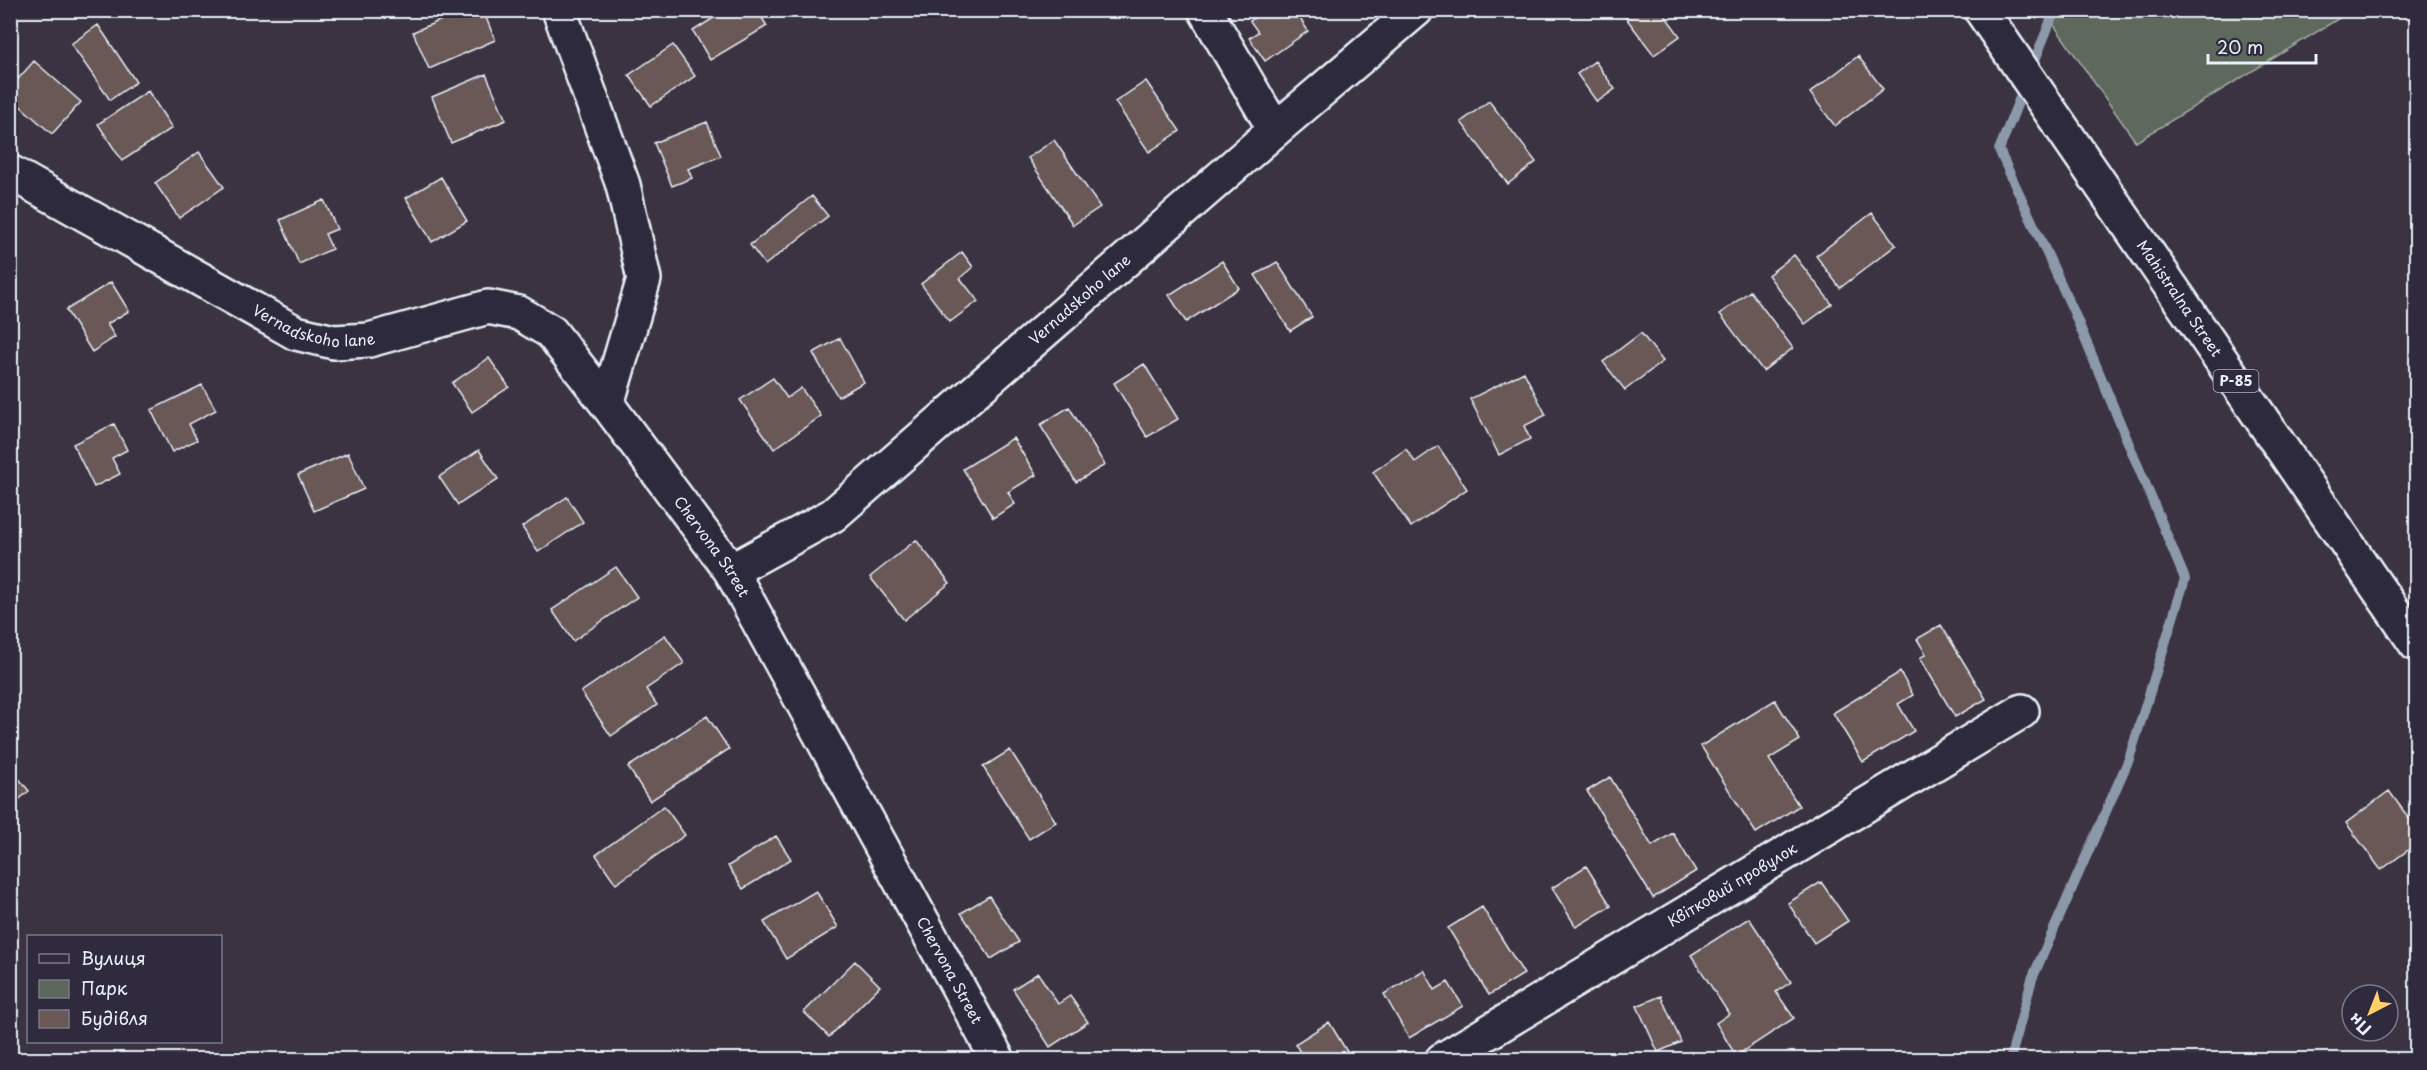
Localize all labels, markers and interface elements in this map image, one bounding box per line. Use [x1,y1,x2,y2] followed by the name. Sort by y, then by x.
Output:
[2208,27,2316,65] scale bar
[2217,33,2263,60] text: 20 m
[2132,235,2229,361] street label: Mahistralna Street
[1023,248,1135,350] street label: Vernadskoho lane
[249,298,377,352] street label: Vernadskoho lane
[2214,370,2258,392] road number: Р-85
[669,491,756,601] street label: Chervona Street
[1663,836,1801,932] street label: Квітковий провулок
[912,912,989,1027] street label: Chervona Street
[27,935,222,1043] legend
[81,944,146,971] text: Вулиця
[81,974,128,1001] text: Парк
[2340,983,2400,1043] north arrow
[81,1004,148,1031] text: Будівля
[2343,1008,2376,1042] text: Пн

